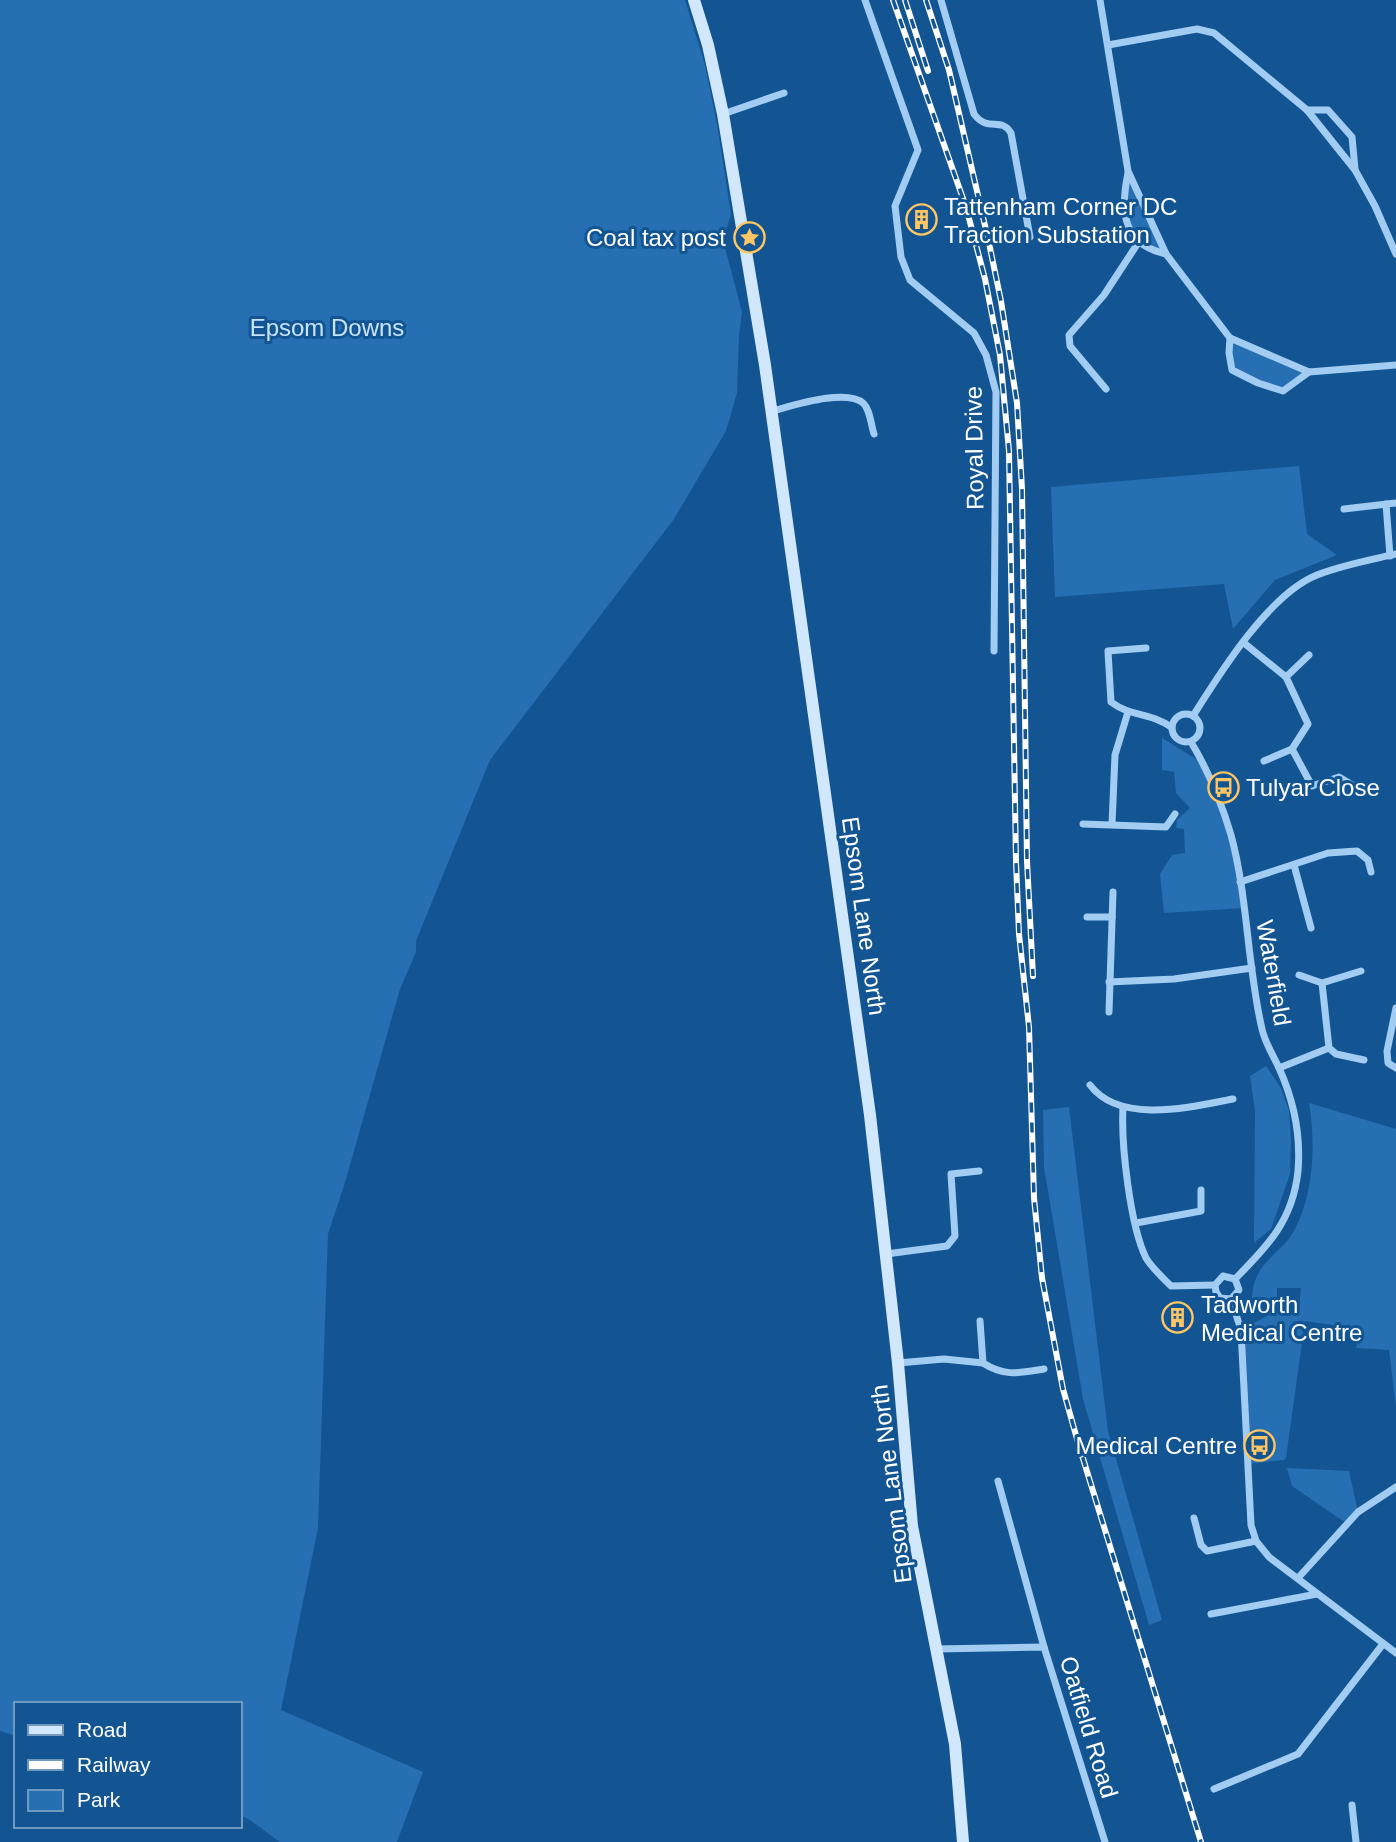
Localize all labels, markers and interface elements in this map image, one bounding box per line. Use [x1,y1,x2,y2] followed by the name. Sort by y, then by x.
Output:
[944,193,1177,248] place label: Tattenham Corner DC Traction Substation
[904,203,938,237] building icon: Tattenham Corner DC Traction Substation
[732,220,766,254] place icon: Coal tax post
[586,224,726,251] place label: Coal tax post
[250,314,404,341] park label: Epsom Downs
[959,386,989,510] street label: Royal Drive
[1206,770,1240,804] bus stop icon: Tulyar Close
[1246,774,1380,801] place label: Tulyar Close
[837,815,891,1017] street label: Epsom Lane North
[1251,918,1297,1028] street label: Waterfield
[1201,1291,1362,1346] place label: Tadworth Medical Centre
[1161,1301,1195,1335] building icon: Tadworth Medical Centre
[865,1383,917,1585] street label: Epsom Lane North
[1243,1428,1277,1462] bus stop icon: Medical Centre
[1076,1432,1237,1459] place label: Medical Centre
[1055,1653,1123,1801] street label: Oatfield Road
[14,1702,242,1828] legend
[77,1718,127,1741] text: Road
[77,1753,151,1776] text: Railway
[77,1788,121,1811] text: Park

